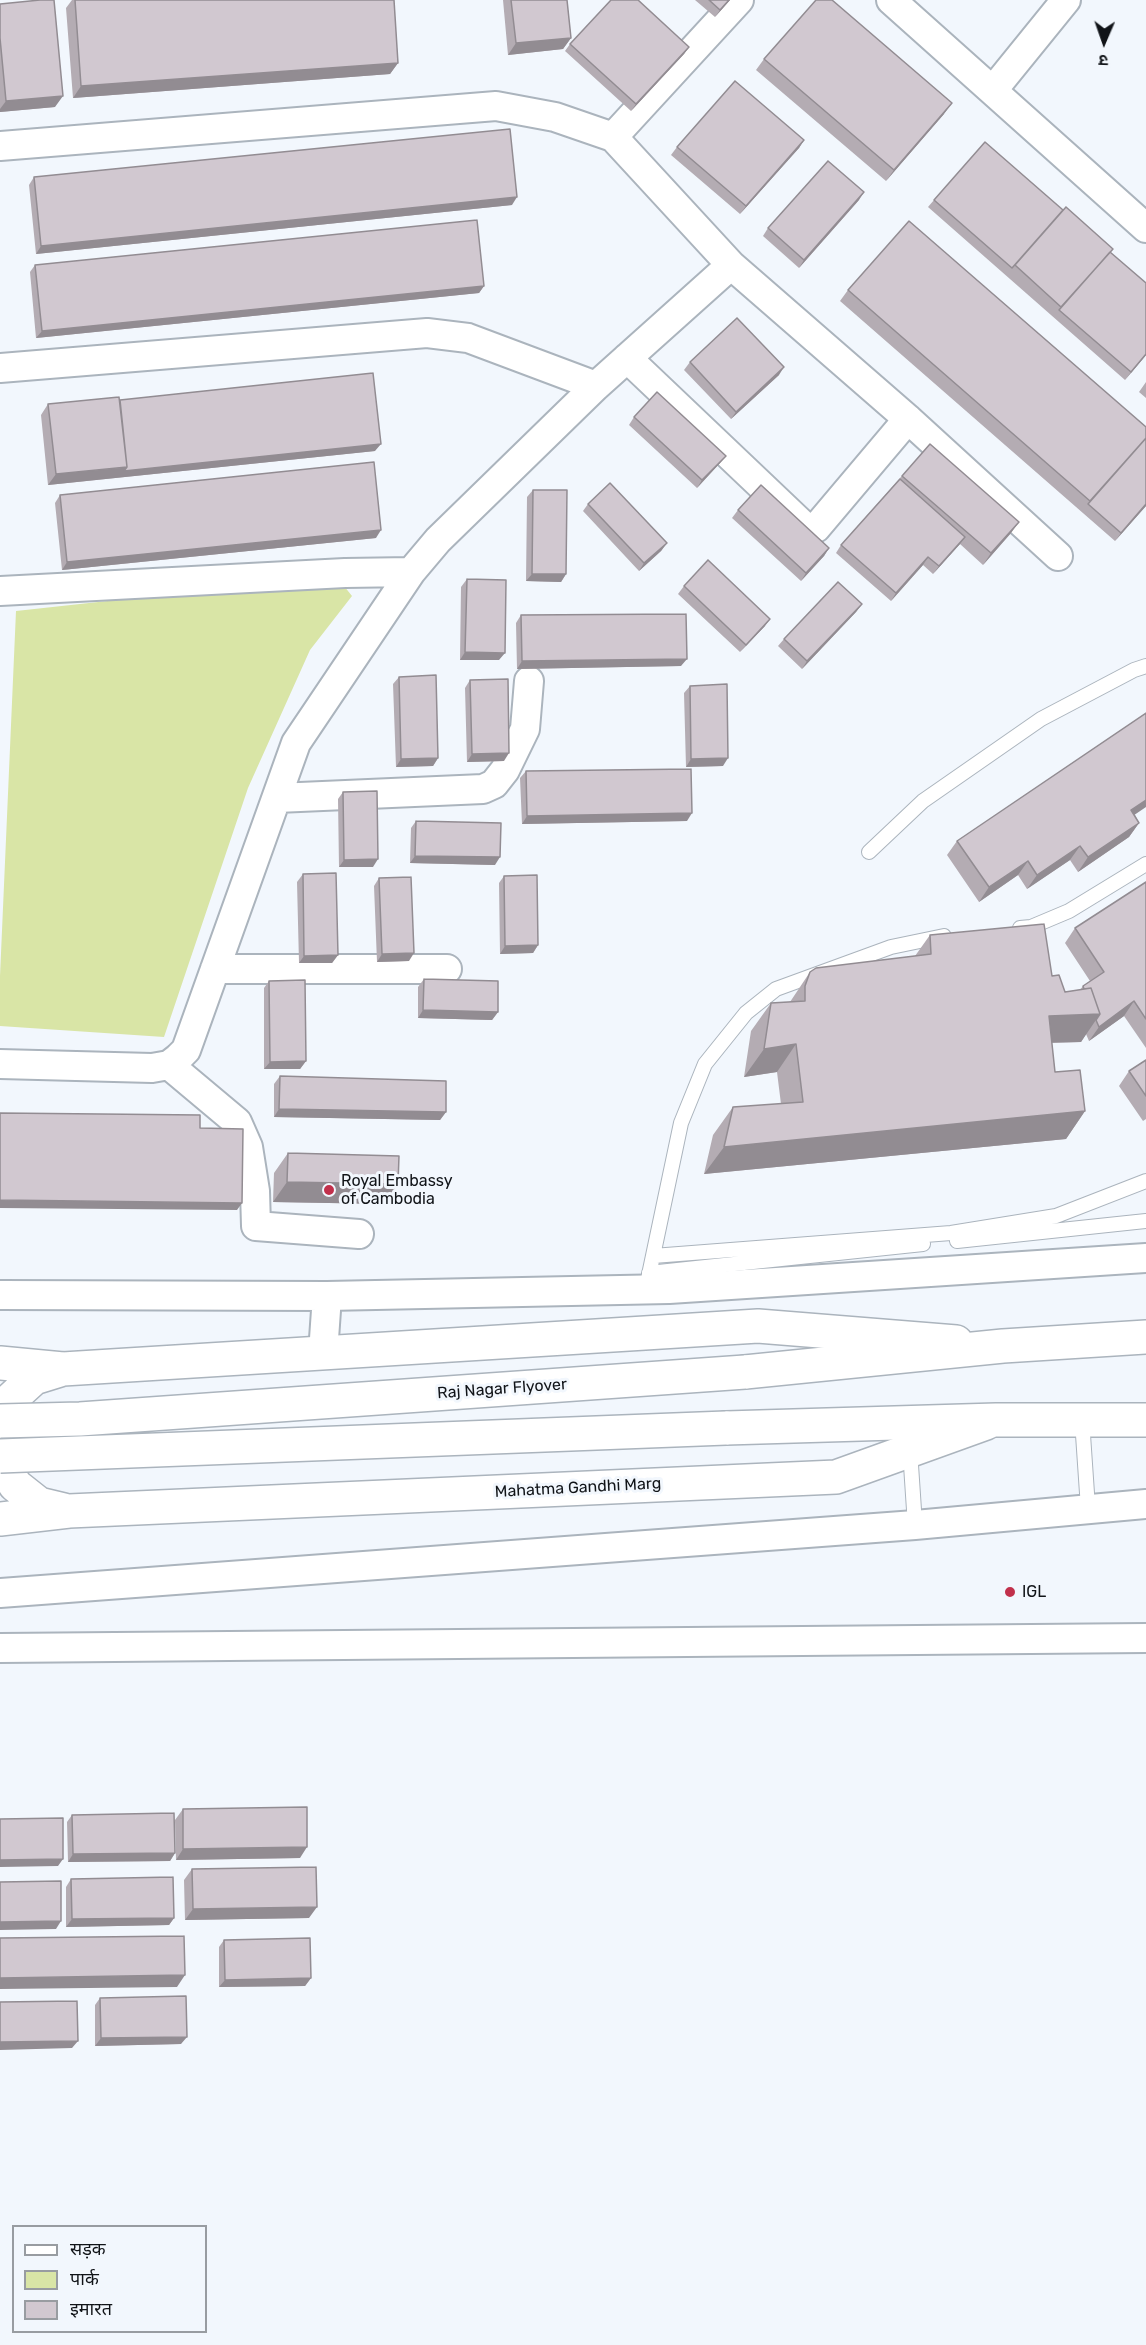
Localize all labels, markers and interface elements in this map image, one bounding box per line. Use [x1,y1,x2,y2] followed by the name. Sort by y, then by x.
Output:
[1074,12,1134,72] north arrow
[1098,51,1108,70] text: उ
[341,1171,453,1209] place label: Royal Embassy of Cambodia
[322,1183,336,1197] marker: Royal Embassy of Cambodia
[436,1375,568,1403] street label: Raj Nagar Flyover
[494,1474,662,1502] street label: Mahatma Gandhi Marg
[1022,1582,1046,1602] place label: IGL
[1003,1585,1017,1599] marker: IGL
[12,2225,207,2333] legend
[70,2238,106,2260] text: सड़क
[70,2268,99,2290] text: पार्क
[70,2298,112,2320] text: इमारत

